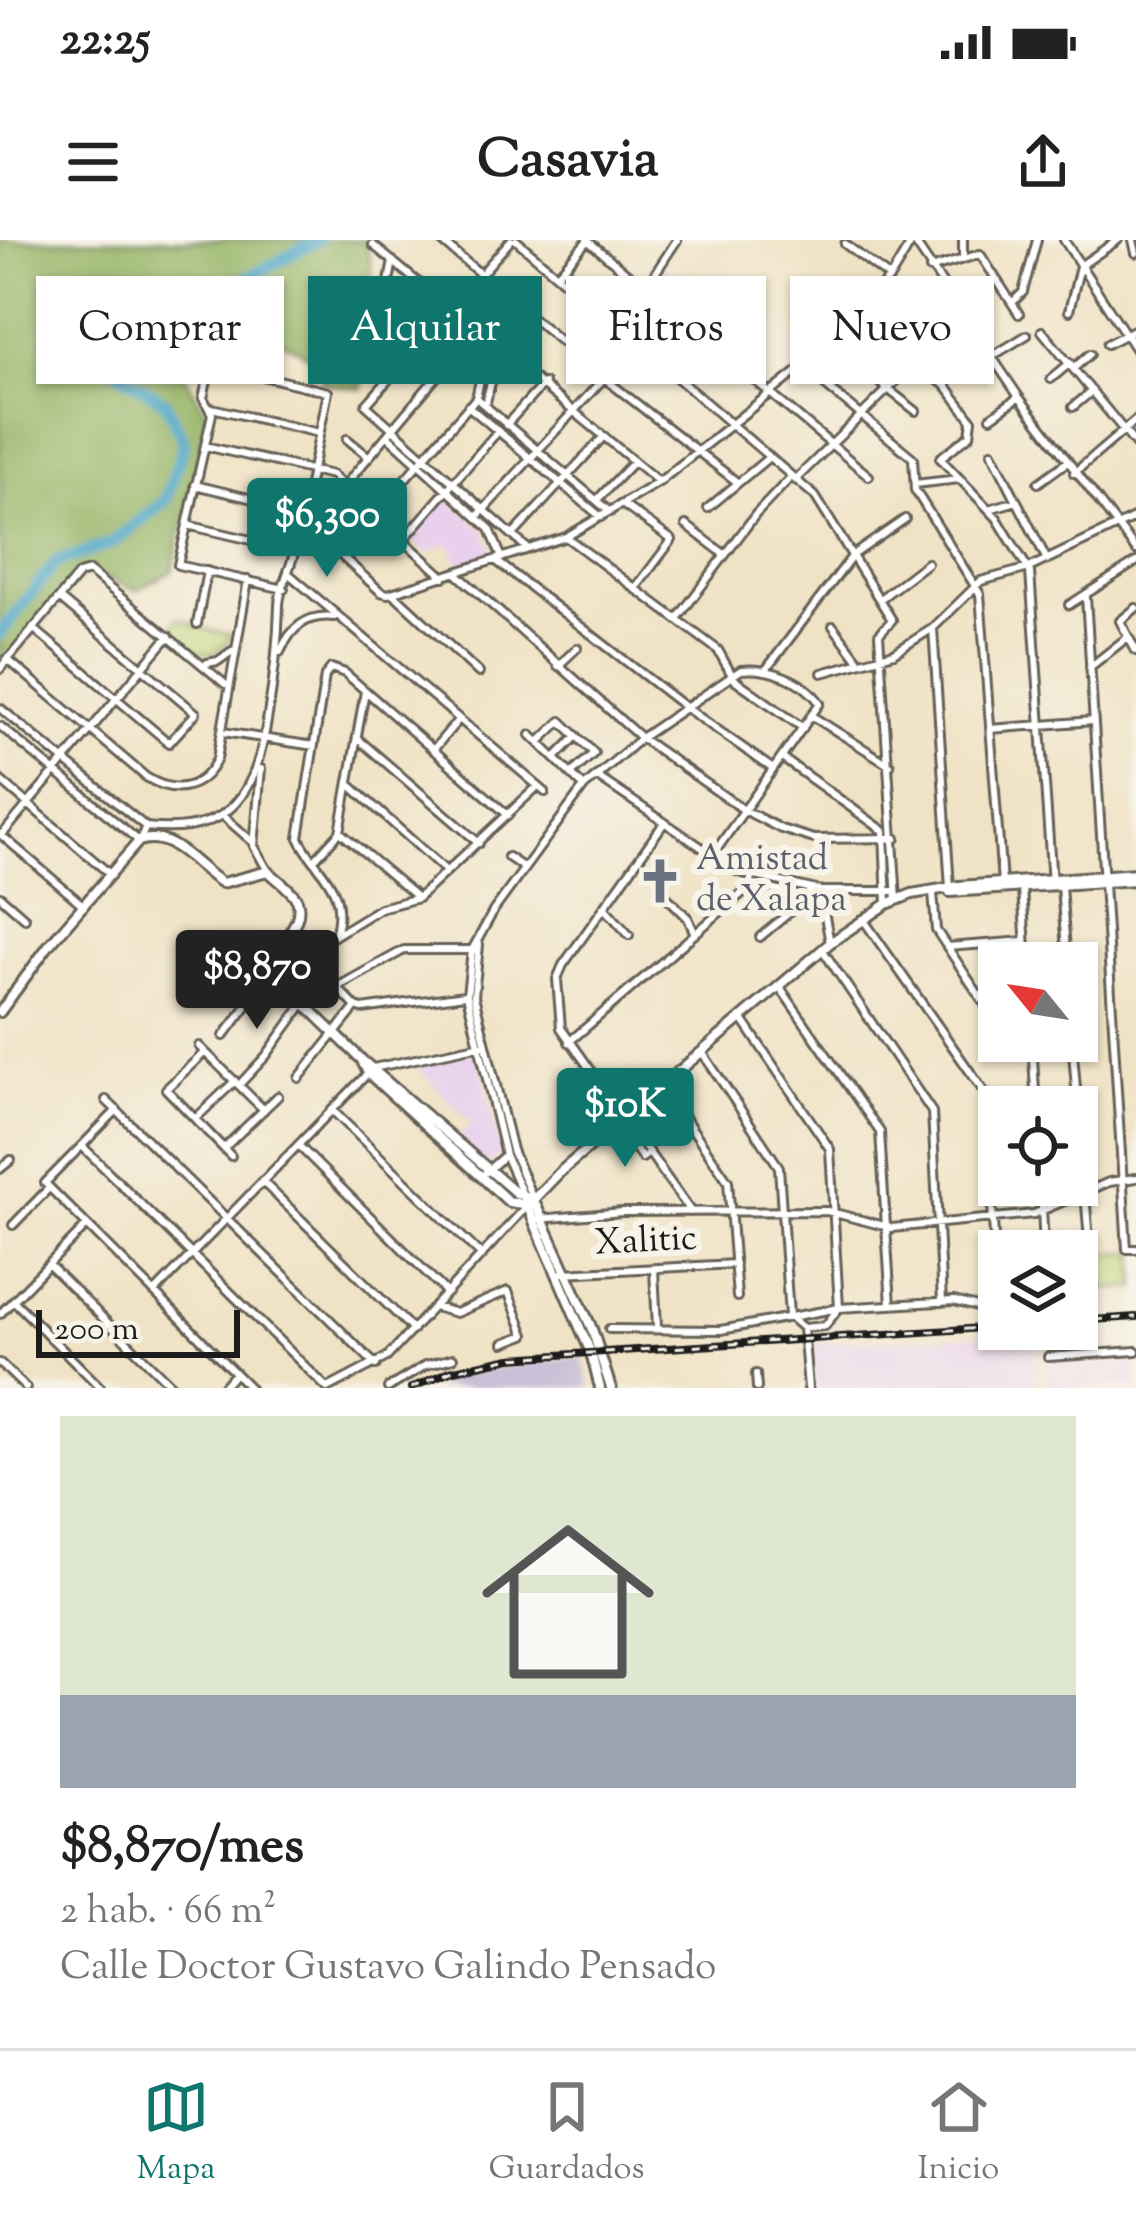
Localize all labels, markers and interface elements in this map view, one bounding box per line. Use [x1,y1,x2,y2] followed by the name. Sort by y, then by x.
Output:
[60,10,150,75] text: 22:25
[477,123,659,201] text: Casavia
[60,129,126,195] icon: menu
[1010,129,1076,195] icon: share
[36,276,284,384] chip: Comprar
[308,276,542,384] chip: Alquilar
[566,276,766,384] chip: Filtros
[790,276,994,384] chip: Nuevo
[229,478,425,580] pin: $6,300
[274,489,380,545] text: $6,300
[696,834,847,927] place label: Amistad de Xalapa
[635,856,685,906] church icon: Amistad de Xalapa
[159,930,355,1032] pin: $8,870
[203,941,311,997] text: $8,870
[978,942,1098,1062] north arrow
[978,942,1098,1350] map controls
[554,1068,696,1170] pin: $10K
[584,1079,666,1135] text: $10K
[978,1086,1098,1206] button: locate
[594,1213,698,1271] street label: Xalitic
[978,1230,1098,1350] button: layers
[36,1304,240,1357] scale bar
[54,1307,139,1355] text: 200 m
[460,1494,676,1710] icon: home
[60,1812,304,1885] text: $8,870/mes
[60,1885,276,1941] text: 2 hab. · 66 m²
[60,1941,716,1997] text: Calle Doctor Gustavo Galindo Pensado
[137,2074,215,2194] tab: Mapa
[489,2074,644,2194] tab: Guardados
[918,2074,999,2194] tab: Inicio

